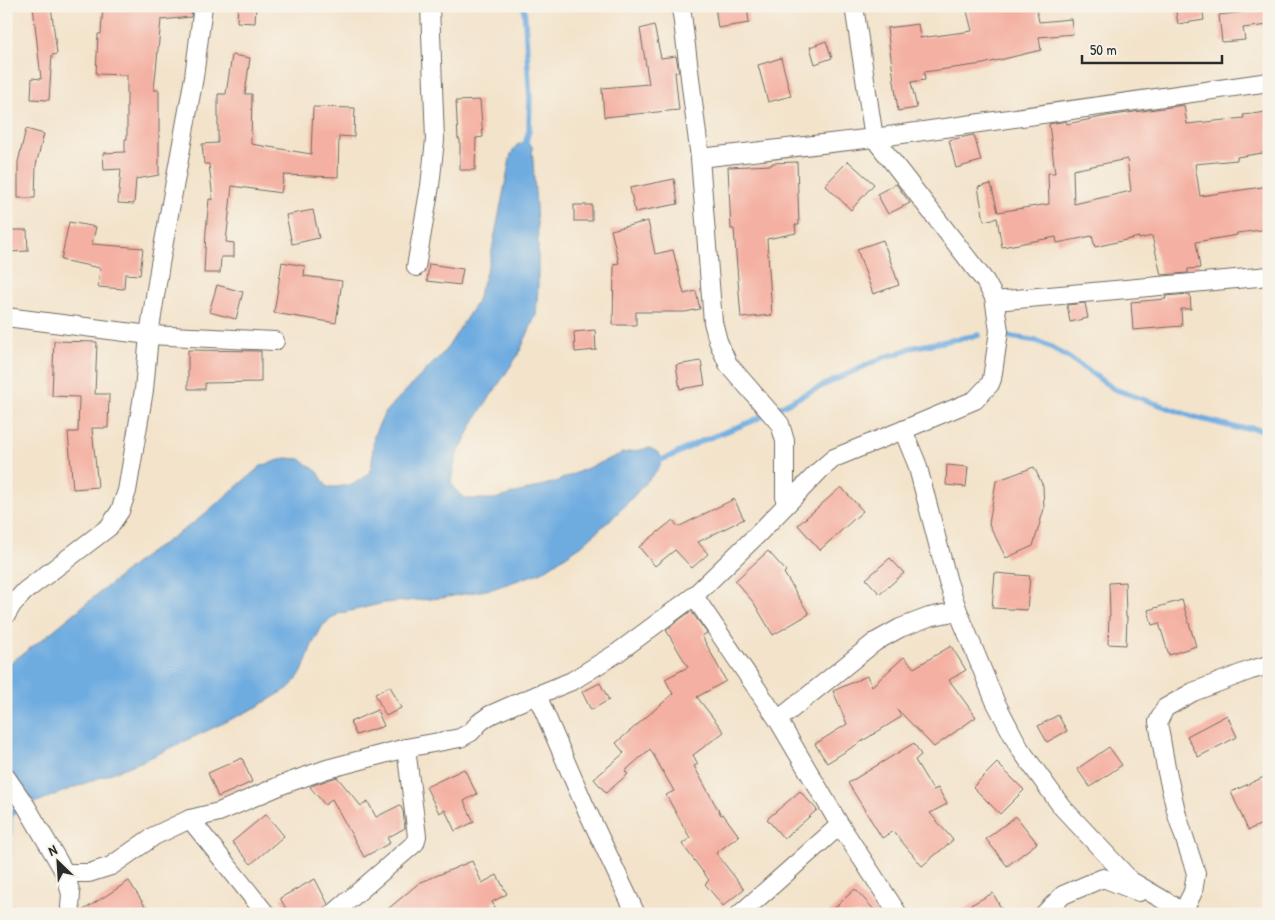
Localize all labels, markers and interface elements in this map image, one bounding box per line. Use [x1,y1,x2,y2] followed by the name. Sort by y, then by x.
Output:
[1082,32,1222,64] scale bar
[1090,39,1117,60] text: 50 m
[32,838,82,888] north arrow
[45,839,60,860] text: N

